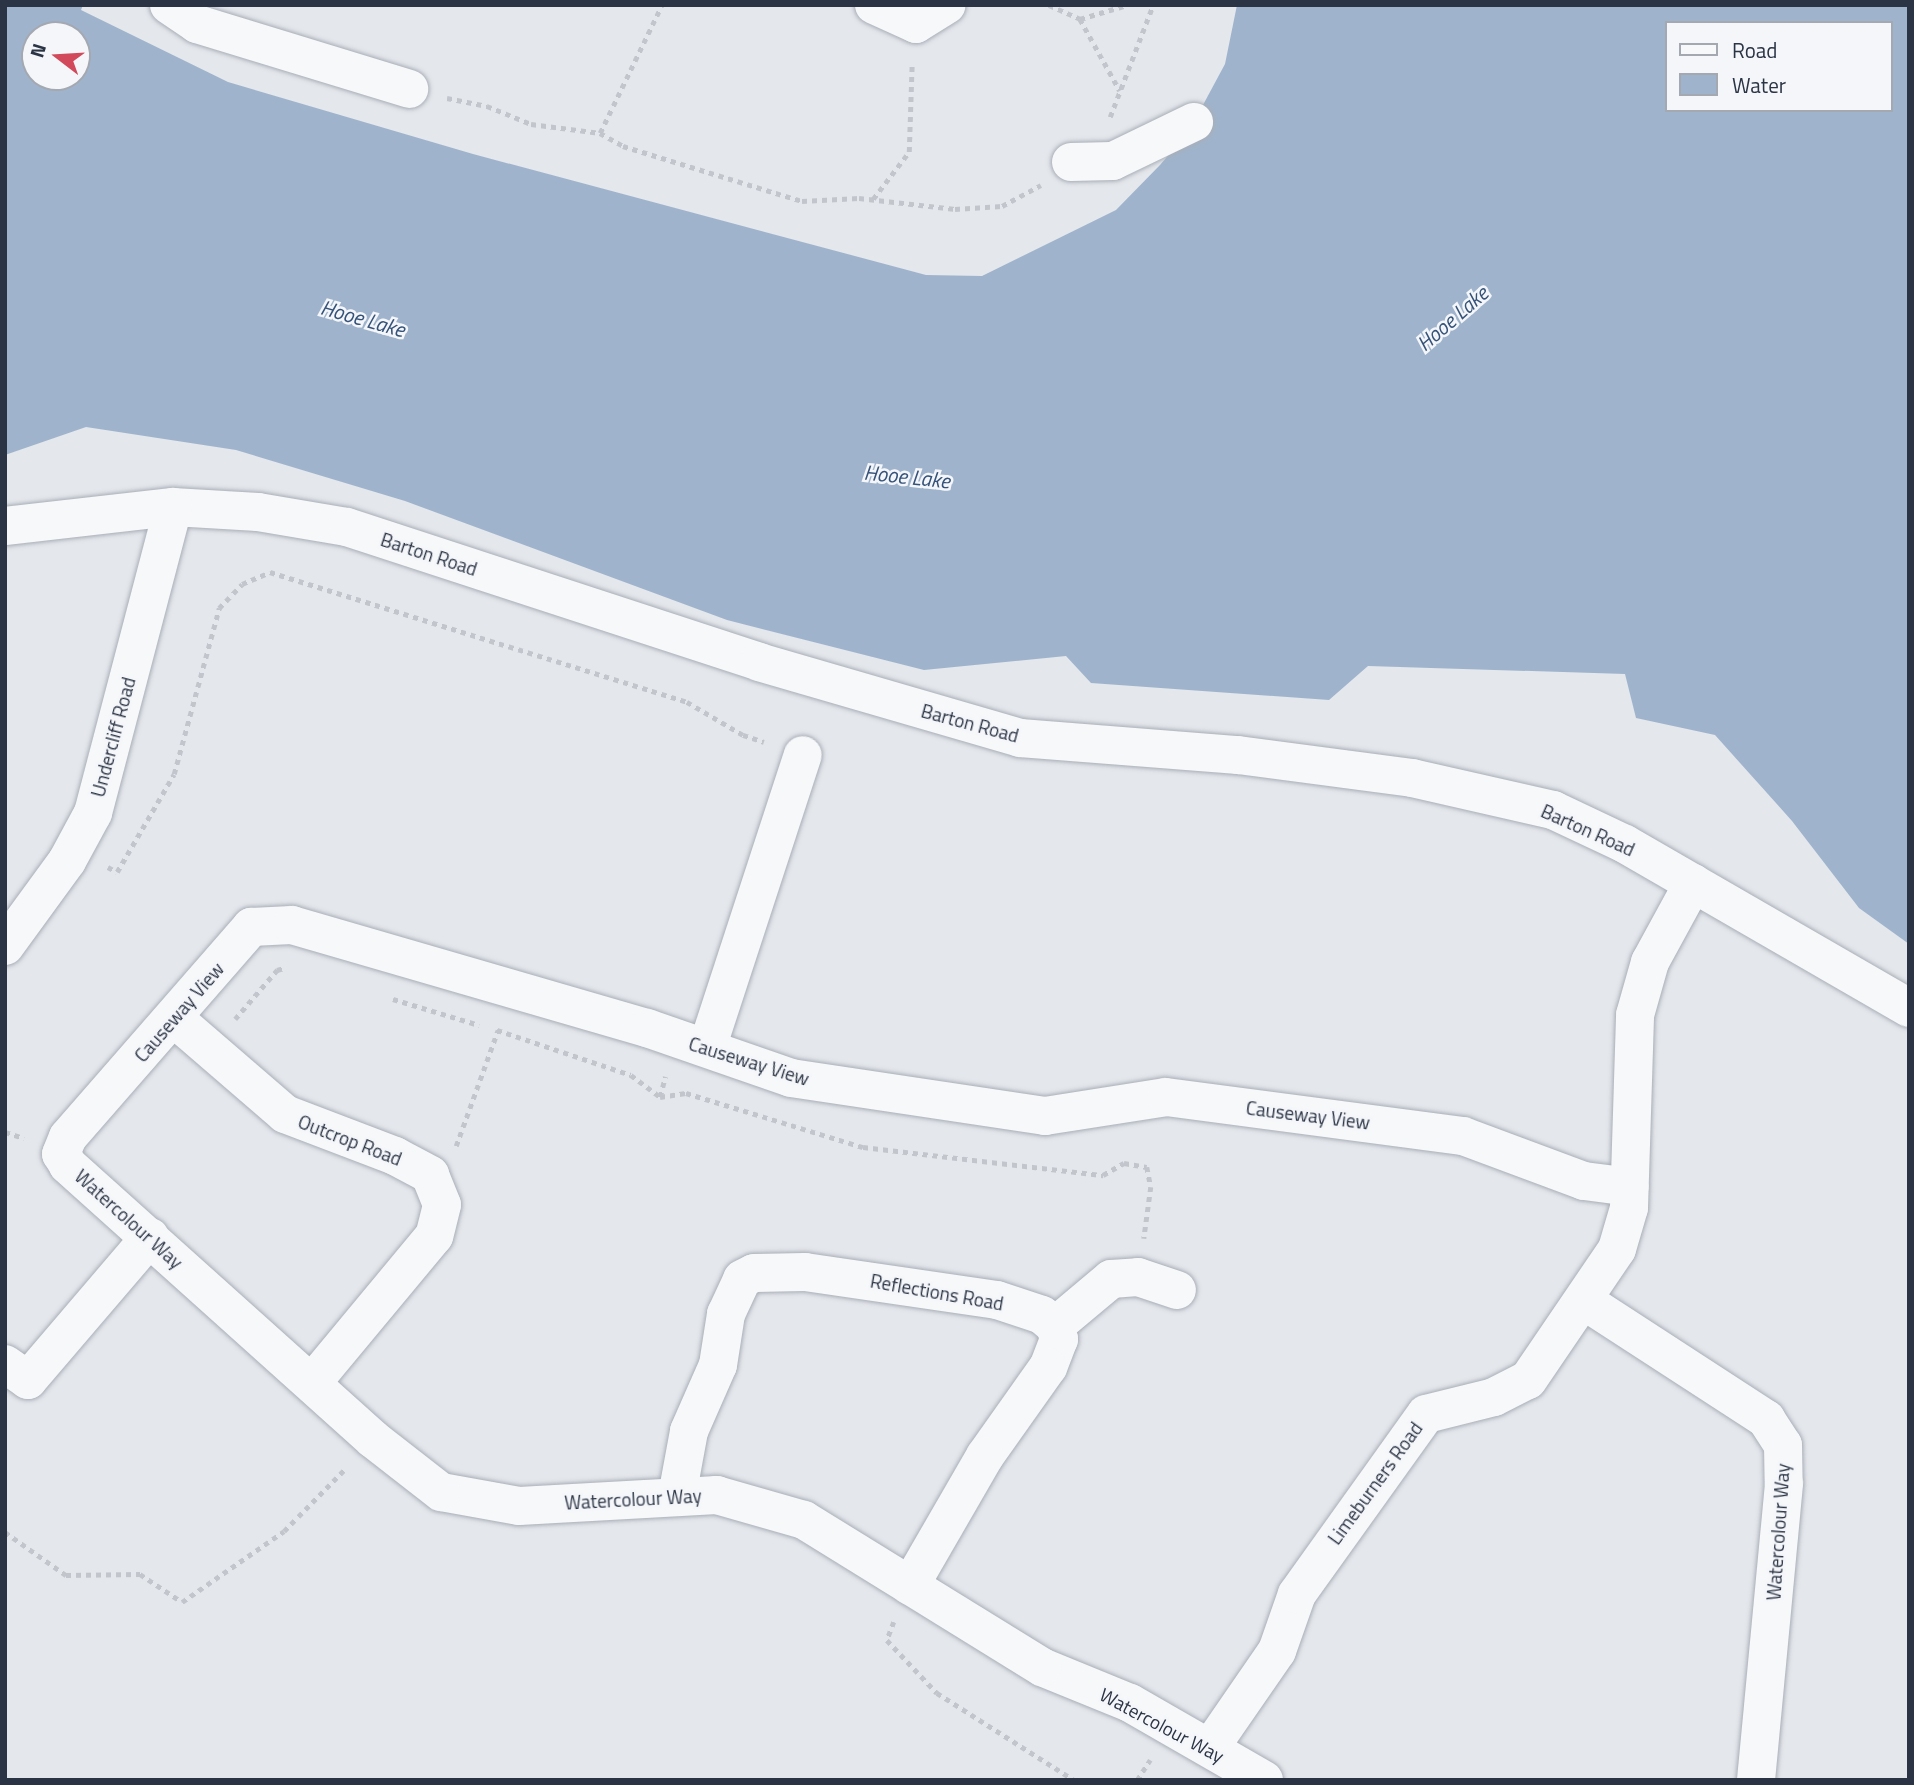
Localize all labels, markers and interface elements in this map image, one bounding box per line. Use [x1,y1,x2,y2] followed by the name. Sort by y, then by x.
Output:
[21,21,91,91] north arrow
[1666,21,1893,112] legend
[1732,34,1777,66] text: Road
[22,40,53,61] text: N
[1732,69,1786,101] text: Water
[1411,280,1493,356] water label: Hooe Lake
[318,294,408,342] water label: Hooe Lake
[863,459,951,493] water label: Hooe Lake
[378,528,480,580] street label: Barton Road
[86,675,140,799] street label: Undercliff Road
[919,699,1021,747] street label: Barton Road
[1538,799,1638,861] street label: Barton Road
[130,957,228,1067] street label: Causeway View
[686,1032,812,1090] street label: Causeway View
[1245,1096,1371,1134] street label: Causeway View
[295,1110,405,1170] street label: Outcrop Road
[70,1165,188,1273] street label: Watercolour Way
[869,1269,1005,1315] street label: Reflections Road
[1323,1417,1427,1549] street label: Limeburners Road
[1762,1463,1794,1601] street label: Watercolour Way
[564,1484,702,1514] street label: Watercolour Way
[1096,1683,1228,1767] street label: Watercolour Way

